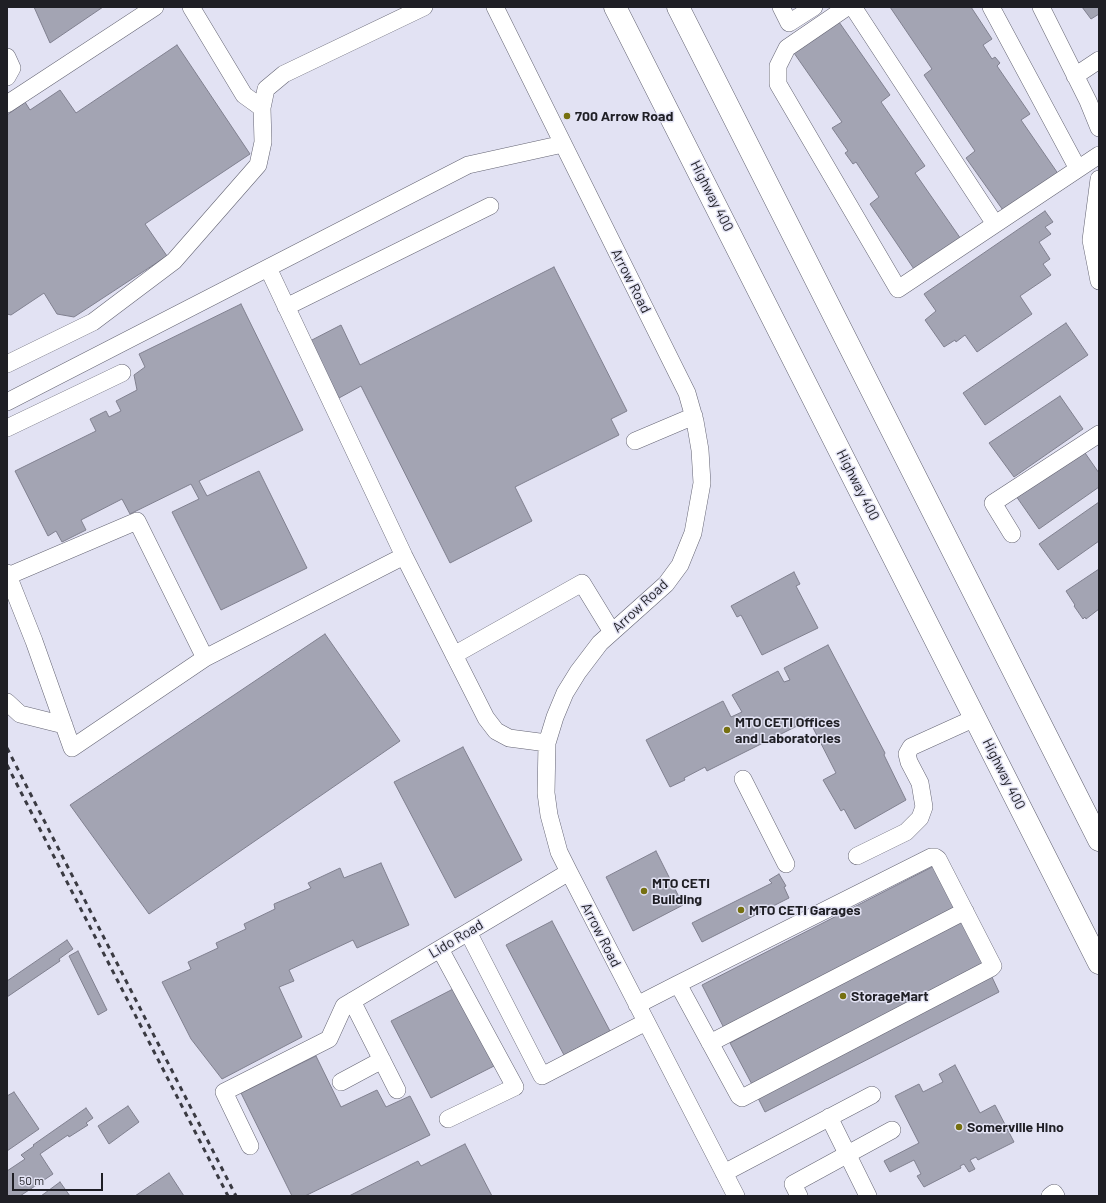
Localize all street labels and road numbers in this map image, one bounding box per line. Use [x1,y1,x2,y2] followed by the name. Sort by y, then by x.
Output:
[687,158,737,234] street label: Highway 400
[608,246,654,316] street label: Arrow Road
[833,447,883,523] street label: Highway 400
[609,576,671,636] street label: Arrow Road
[979,736,1029,812] street label: Highway 400
[578,900,624,970] street label: Arrow Road
[426,916,486,962] street label: Lido Road

